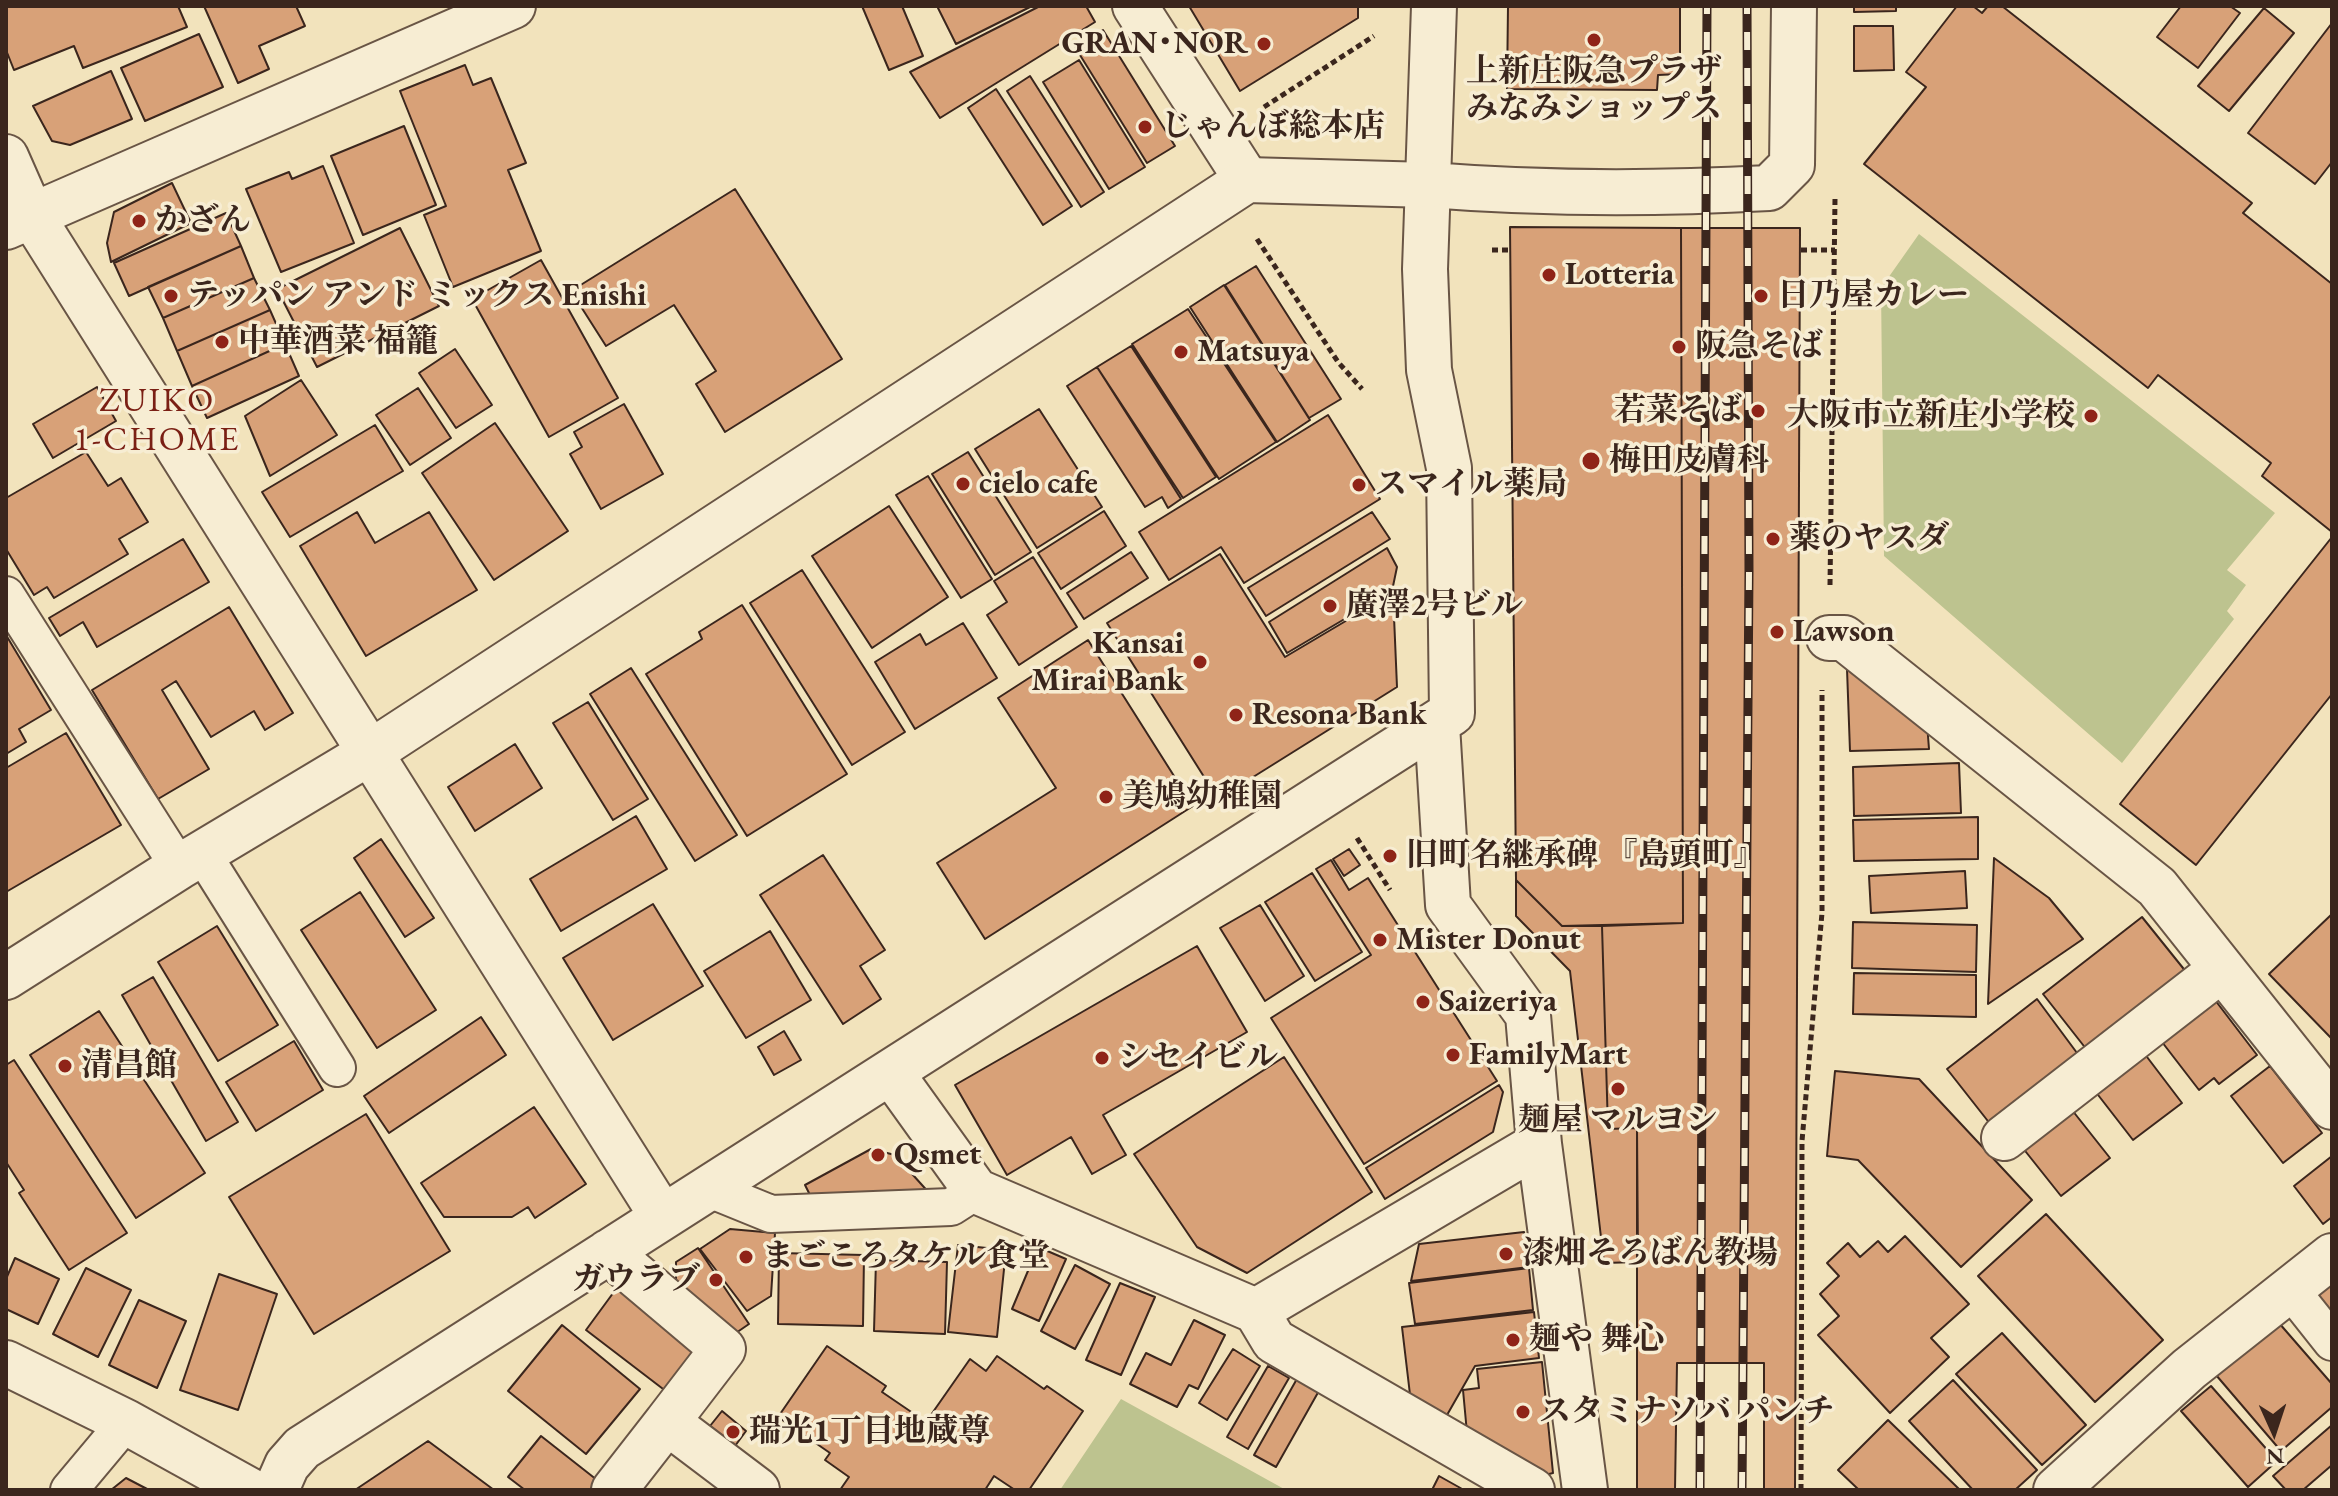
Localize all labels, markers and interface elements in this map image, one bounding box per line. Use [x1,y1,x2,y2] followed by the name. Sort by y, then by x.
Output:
[1061,25,1248,63] place label: GRAN･NOR
[1585,31,1603,49] marker: 上新庄阪急プラザ みなみショップス
[1255,35,1273,53] marker: GRAN･NOR
[1466,53,1722,128] place label: 上新庄阪急プラザ みなみショップス
[1161,108,1385,146] place label: じゃんぼ総本店
[1136,118,1154,136] marker: じゃんぼ総本店
[155,202,251,240] place label: かざん
[130,212,148,230] marker: かざん
[1565,256,1674,294] place label: Lotteria
[1540,266,1558,284] marker: Lotteria
[187,277,647,315] place label: テッパン アンド ミックス Enishi
[1777,277,1969,315] place label: 日乃屋カレー
[162,287,180,305] marker: テッパン アンド ミックス Enishi
[1752,287,1770,305] marker: 日乃屋カレー
[238,323,438,361] place label: 中華酒菜 福籠
[1695,328,1823,366] place label: 阪急そば
[213,333,231,351] marker: 中華酒菜 福籠
[1197,333,1310,371] place label: Matsuya
[1670,338,1688,356] marker: 阪急そば
[1172,343,1190,361] marker: Matsuya
[73,382,241,462] district label: ZUIKO 1-CHOME
[1614,392,1742,430] place label: 若菜そば
[1787,397,2075,435] place label: 大阪市立新庄小学校
[1749,402,1767,420] marker: 若菜そば
[2082,407,2100,425] marker: 大阪市立新庄小学校
[1609,442,1769,480] place label: 梅田皮膚科
[1580,450,1602,472] marker: 梅田皮膚科
[979,465,1098,503] place label: cielo cafe
[1375,466,1567,504] place label: スマイル薬局
[954,475,972,493] marker: cielo cafe
[1350,476,1368,494] marker: スマイル薬局
[1789,520,1949,558] place label: 薬のヤスダ
[1764,530,1782,548] marker: 薬のヤスダ
[1346,587,1523,625] place label: 廣澤2号ビル
[1321,597,1339,615] marker: 廣澤2号ビル
[1793,613,1895,651] place label: Lawson
[1768,623,1786,641] marker: Lawson
[1031,625,1184,700] place label: Kansai Mirai Bank
[1191,653,1209,671] marker: Kansai Mirai Bank
[1252,696,1427,734] place label: Resona Bank
[1227,706,1245,724] marker: Resona Bank
[1122,778,1282,816] place label: 美鳩幼稚園
[1097,788,1115,806] marker: 美鳩幼稚園
[1406,837,1766,875] place label: 旧町名継承碑 『島頭町』
[1381,847,1399,865] marker: 旧町名継承碑 『島頭町』
[1396,921,1581,959] place label: Mister Donut
[1371,931,1389,949] marker: Mister Donut
[1439,983,1557,1021] place label: Saizeriya
[1414,993,1432,1011] marker: Saizeriya
[1469,1036,1627,1074] place label: FamilyMart
[1118,1039,1278,1077] place label: シセイビル
[1444,1046,1462,1064] marker: FamilyMart
[81,1047,177,1085] place label: 清昌館
[1093,1049,1111,1067] marker: シセイビル
[56,1057,74,1075] marker: 清昌館
[1609,1080,1627,1098] marker: 麺屋 マルヨシ
[1518,1102,1718,1140] place label: 麺屋 マルヨシ
[894,1136,981,1174] place label: Qsmet
[869,1146,887,1164] marker: Qsmet
[1522,1235,1778,1273] place label: 漆畑そろばん教場
[762,1238,1050,1276] place label: まごころタケル食堂
[1497,1245,1515,1263] marker: 漆畑そろばん教場
[737,1248,755,1266] marker: まごころタケル食堂
[572,1261,700,1299] place label: ガウラブ
[707,1271,725,1289] marker: ガウラブ
[1529,1321,1665,1359] place label: 麺や 舞心
[1504,1331,1522,1349] marker: 麺や 舞心
[2234,1392,2314,1472] north arrow
[1539,1393,1835,1431] place label: スタミナソバ パンチ
[1514,1403,1532,1421] marker: スタミナソバ パンチ
[749,1413,990,1451] place label: 瑞光1丁目地蔵尊
[724,1423,742,1441] marker: 瑞光1丁目地蔵尊
[2266,1442,2285,1471] text: N

